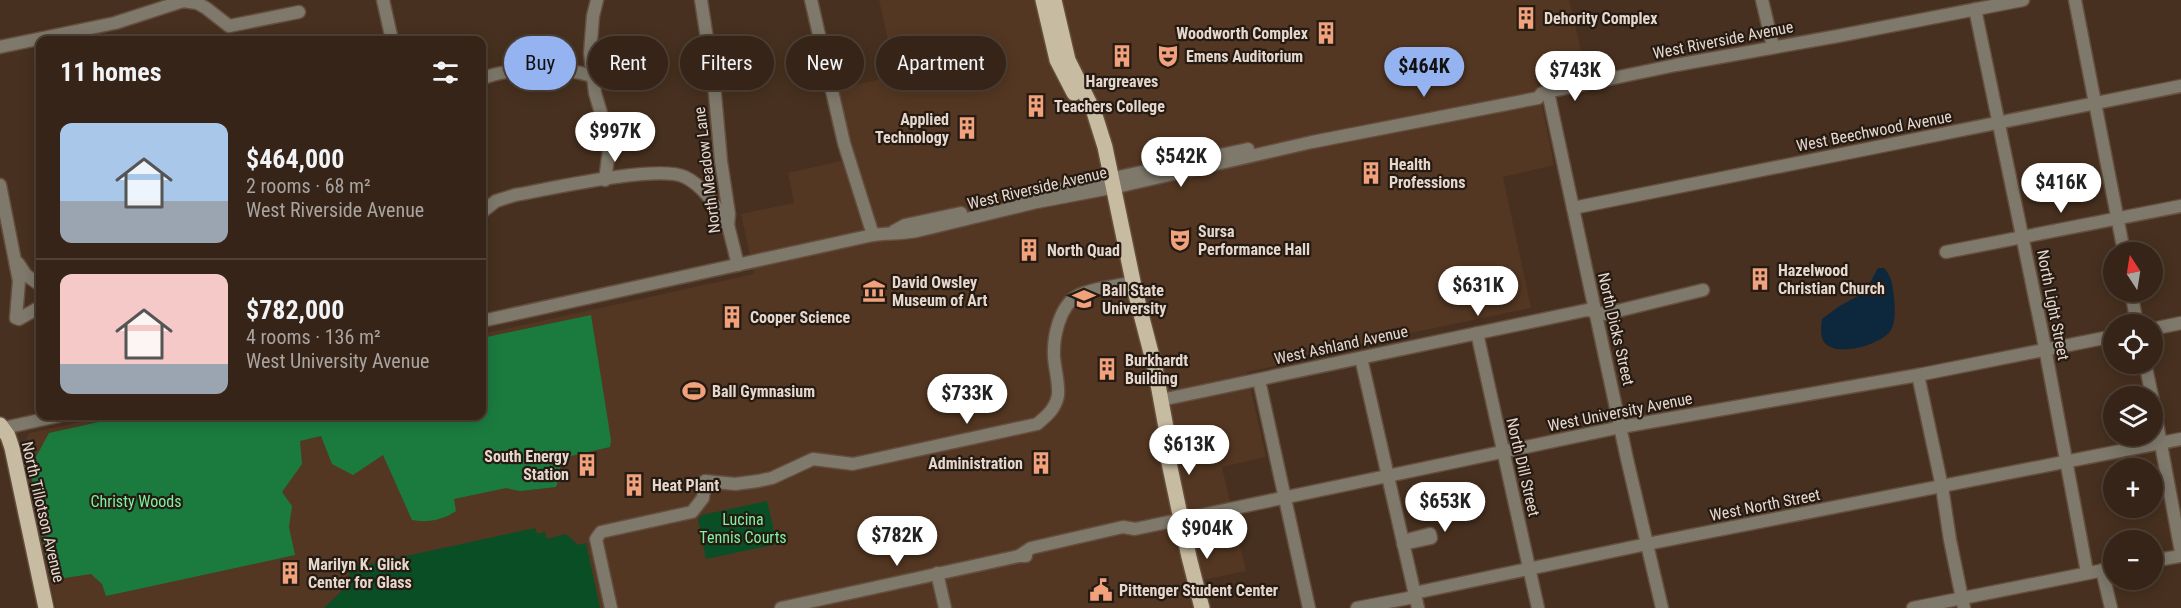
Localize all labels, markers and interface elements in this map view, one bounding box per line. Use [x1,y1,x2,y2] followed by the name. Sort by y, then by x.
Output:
[1513,5,1539,31] building icon: Dehority Complex
[1544,9,1658,28] place label: Dehority Complex
[1651,17,1795,63] street label: West Riverside Avenue
[1313,20,1339,46] building icon: Woodworth Complex
[1176,24,1309,43] place label: Woodworth Complex
[504,36,576,90] chip: Buy
[588,36,668,90] chip: Rent
[680,36,774,90] chip: Filters
[786,36,864,90] chip: New
[876,36,1006,90] chip: Apartment
[1109,43,1135,69] building icon: Hargreaves
[1155,43,1181,69] theatre icon: Emens Auditorium
[1186,47,1303,66] place label: Emens Auditorium
[1382,47,1466,98] pin: $464K
[1533,51,1617,102] pin: $743K
[1398,54,1450,78] text: $464K
[429,56,462,89] icon: filters
[60,57,162,87] text: 11 homes
[1549,58,1601,82] text: $743K
[1086,72,1158,91] place label: Hargreaves
[1023,93,1049,119] building icon: Teachers College
[1054,97,1165,116] place label: Teachers College
[690,106,724,234] street label: North Meadow Lane
[1795,107,1953,155] street label: West Beechwood Avenue
[875,110,949,147] place label: Applied Technology
[573,112,657,163] pin: $997K
[954,115,980,141] building icon: Applied Technology
[589,119,641,143] text: $997K
[1139,137,1223,188] pin: $542K
[246,144,344,174] text: $464,000
[1155,144,1207,168] text: $542K
[108,147,180,219] icon: home
[1389,155,1465,192] place label: Health Professions
[1358,160,1384,186] building icon: Health Professions
[965,163,1109,213] street label: West Riverside Avenue
[2019,163,2103,214] pin: $416K
[2035,170,2087,194] text: $416K
[246,174,371,198] text: 2 rooms · 68 m²
[246,198,424,222] text: West Riverside Avenue
[1198,222,1310,259] place label: Sursa Performance Hall
[1167,227,1193,253] theatre icon: Sursa Performance Hall
[1016,237,1042,263] building icon: North Quad
[1047,241,1120,260] place label: North Quad
[2103,242,2163,302] north arrow
[2103,242,2163,590] map controls
[2033,248,2073,362] street label: North Light Street
[1778,261,1885,298] place label: Hazelwood Christian Church
[1436,266,1520,317] pin: $631K
[1747,266,1773,292] building icon: Hazelwood Christian Church
[1594,271,1638,388] street label: North Dicks Street
[892,273,987,310] place label: David Owsley Museum of Art
[1452,273,1504,297] text: $631K
[861,278,887,304] museum icon: David Owsley Museum of Art
[1102,281,1166,318] place label: Ball State University
[1071,286,1097,312] school or university icon: Ball State University
[246,295,344,325] text: $782,000
[108,298,180,370] icon: home
[719,304,745,330] building icon: Cooper Science
[750,308,851,327] place label: Cooper Science
[2103,314,2163,374] button: locate
[1272,322,1410,368] street label: West Ashland Avenue
[246,325,381,349] text: 4 rooms · 136 m²
[246,349,429,373] text: West University Avenue
[1125,351,1188,388] place label: Burkhardt Building
[1094,356,1120,382] building icon: Burkhardt Building
[925,374,1009,425] pin: $733K
[681,378,707,404] sports icon: Ball Gymnasium
[941,381,993,405] text: $733K
[712,382,815,401] place label: Ball Gymnasium
[2103,386,2163,446] button: layers
[1546,389,1694,435] street label: West University Avenue
[1502,416,1544,518] street label: North Dill Street
[1147,425,1231,476] pin: $613K
[1163,432,1215,456] text: $613K
[18,440,68,584] street label: North Tillotson Avenue
[484,447,569,484] place label: South Energy Station
[1028,450,1054,476] building icon: Administration
[574,452,600,478] building icon: South Energy Station
[928,454,1023,473] place label: Administration
[2103,458,2163,518] button: +
[621,472,647,498] building icon: Heat Plant
[652,476,719,495] place label: Heat Plant
[1403,482,1487,533] pin: $653K
[1708,485,1822,525] street label: West North Street
[1419,489,1471,513] text: $653K
[91,492,181,511] park label: Christy Woods
[1165,509,1249,560] pin: $904K
[699,510,787,547] park label: Lucina Tennis Courts
[855,516,939,567] pin: $782K
[1181,516,1233,540] text: $904K
[871,523,923,547] text: $782K
[2103,530,2163,590] button: −
[308,555,412,592] place label: Marilyn K. Glick Center for Glass
[277,560,303,586] building icon: Marilyn K. Glick Center for Glass
[1088,577,1114,603] public building icon: Pittenger Student Center
[1119,581,1278,600] place label: Pittenger Student Center

